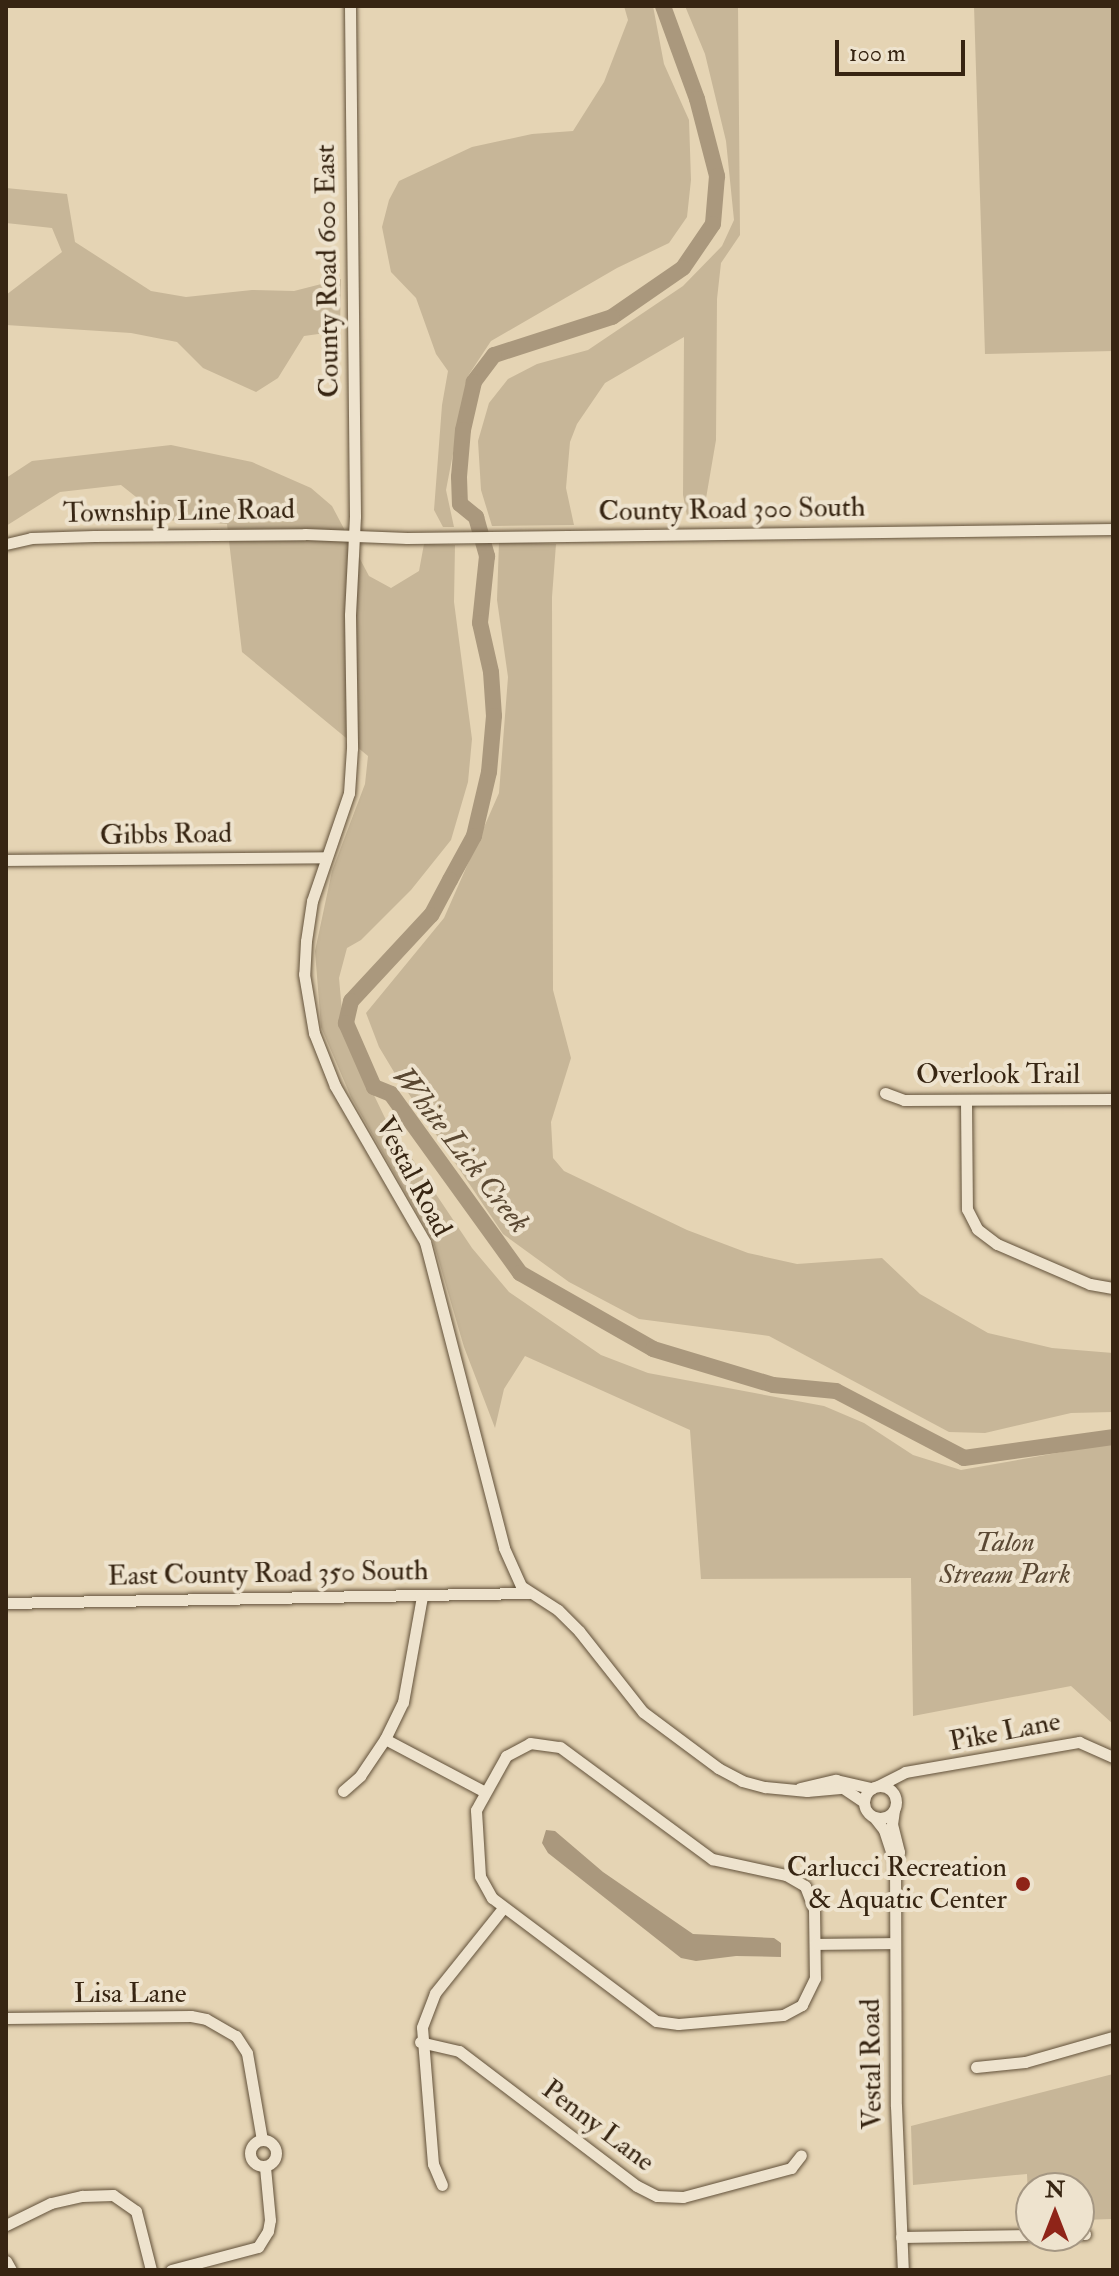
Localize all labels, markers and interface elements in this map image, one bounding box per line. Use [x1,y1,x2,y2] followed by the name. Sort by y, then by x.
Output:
[839,24,969,74] scale bar
[849,38,906,69] text: 100 m
[309,144,347,398] street label: County Road 600 East
[598,491,866,529] street label: County Road 300 South
[63,493,295,531] street label: Township Line Road
[100,817,232,853] street label: Gibbs Road
[916,1058,1080,1092] street label: Overlook Trail
[385,1059,537,1241] water label: White Lick Creek
[367,1111,459,1243] street label: Vestal Road
[939,1526,1071,1592] park label: Talon Stream Park
[107,1554,429,1594] street label: East County Road 350 South
[947,1705,1063,1759] street label: Pike Lane
[787,1851,1007,1917] place label: Carlucci Recreation & Aquatic Center
[1014,1875,1032,1893] marker: Carlucci Recreation & Aquatic Center
[74,1977,186,2011] street label: Lisa Lane
[854,1998,890,2130] street label: Vestal Road
[535,2073,661,2179] street label: Penny Lane
[1015,2172,1095,2252] north arrow
[1045,2176,1065,2204] text: N

